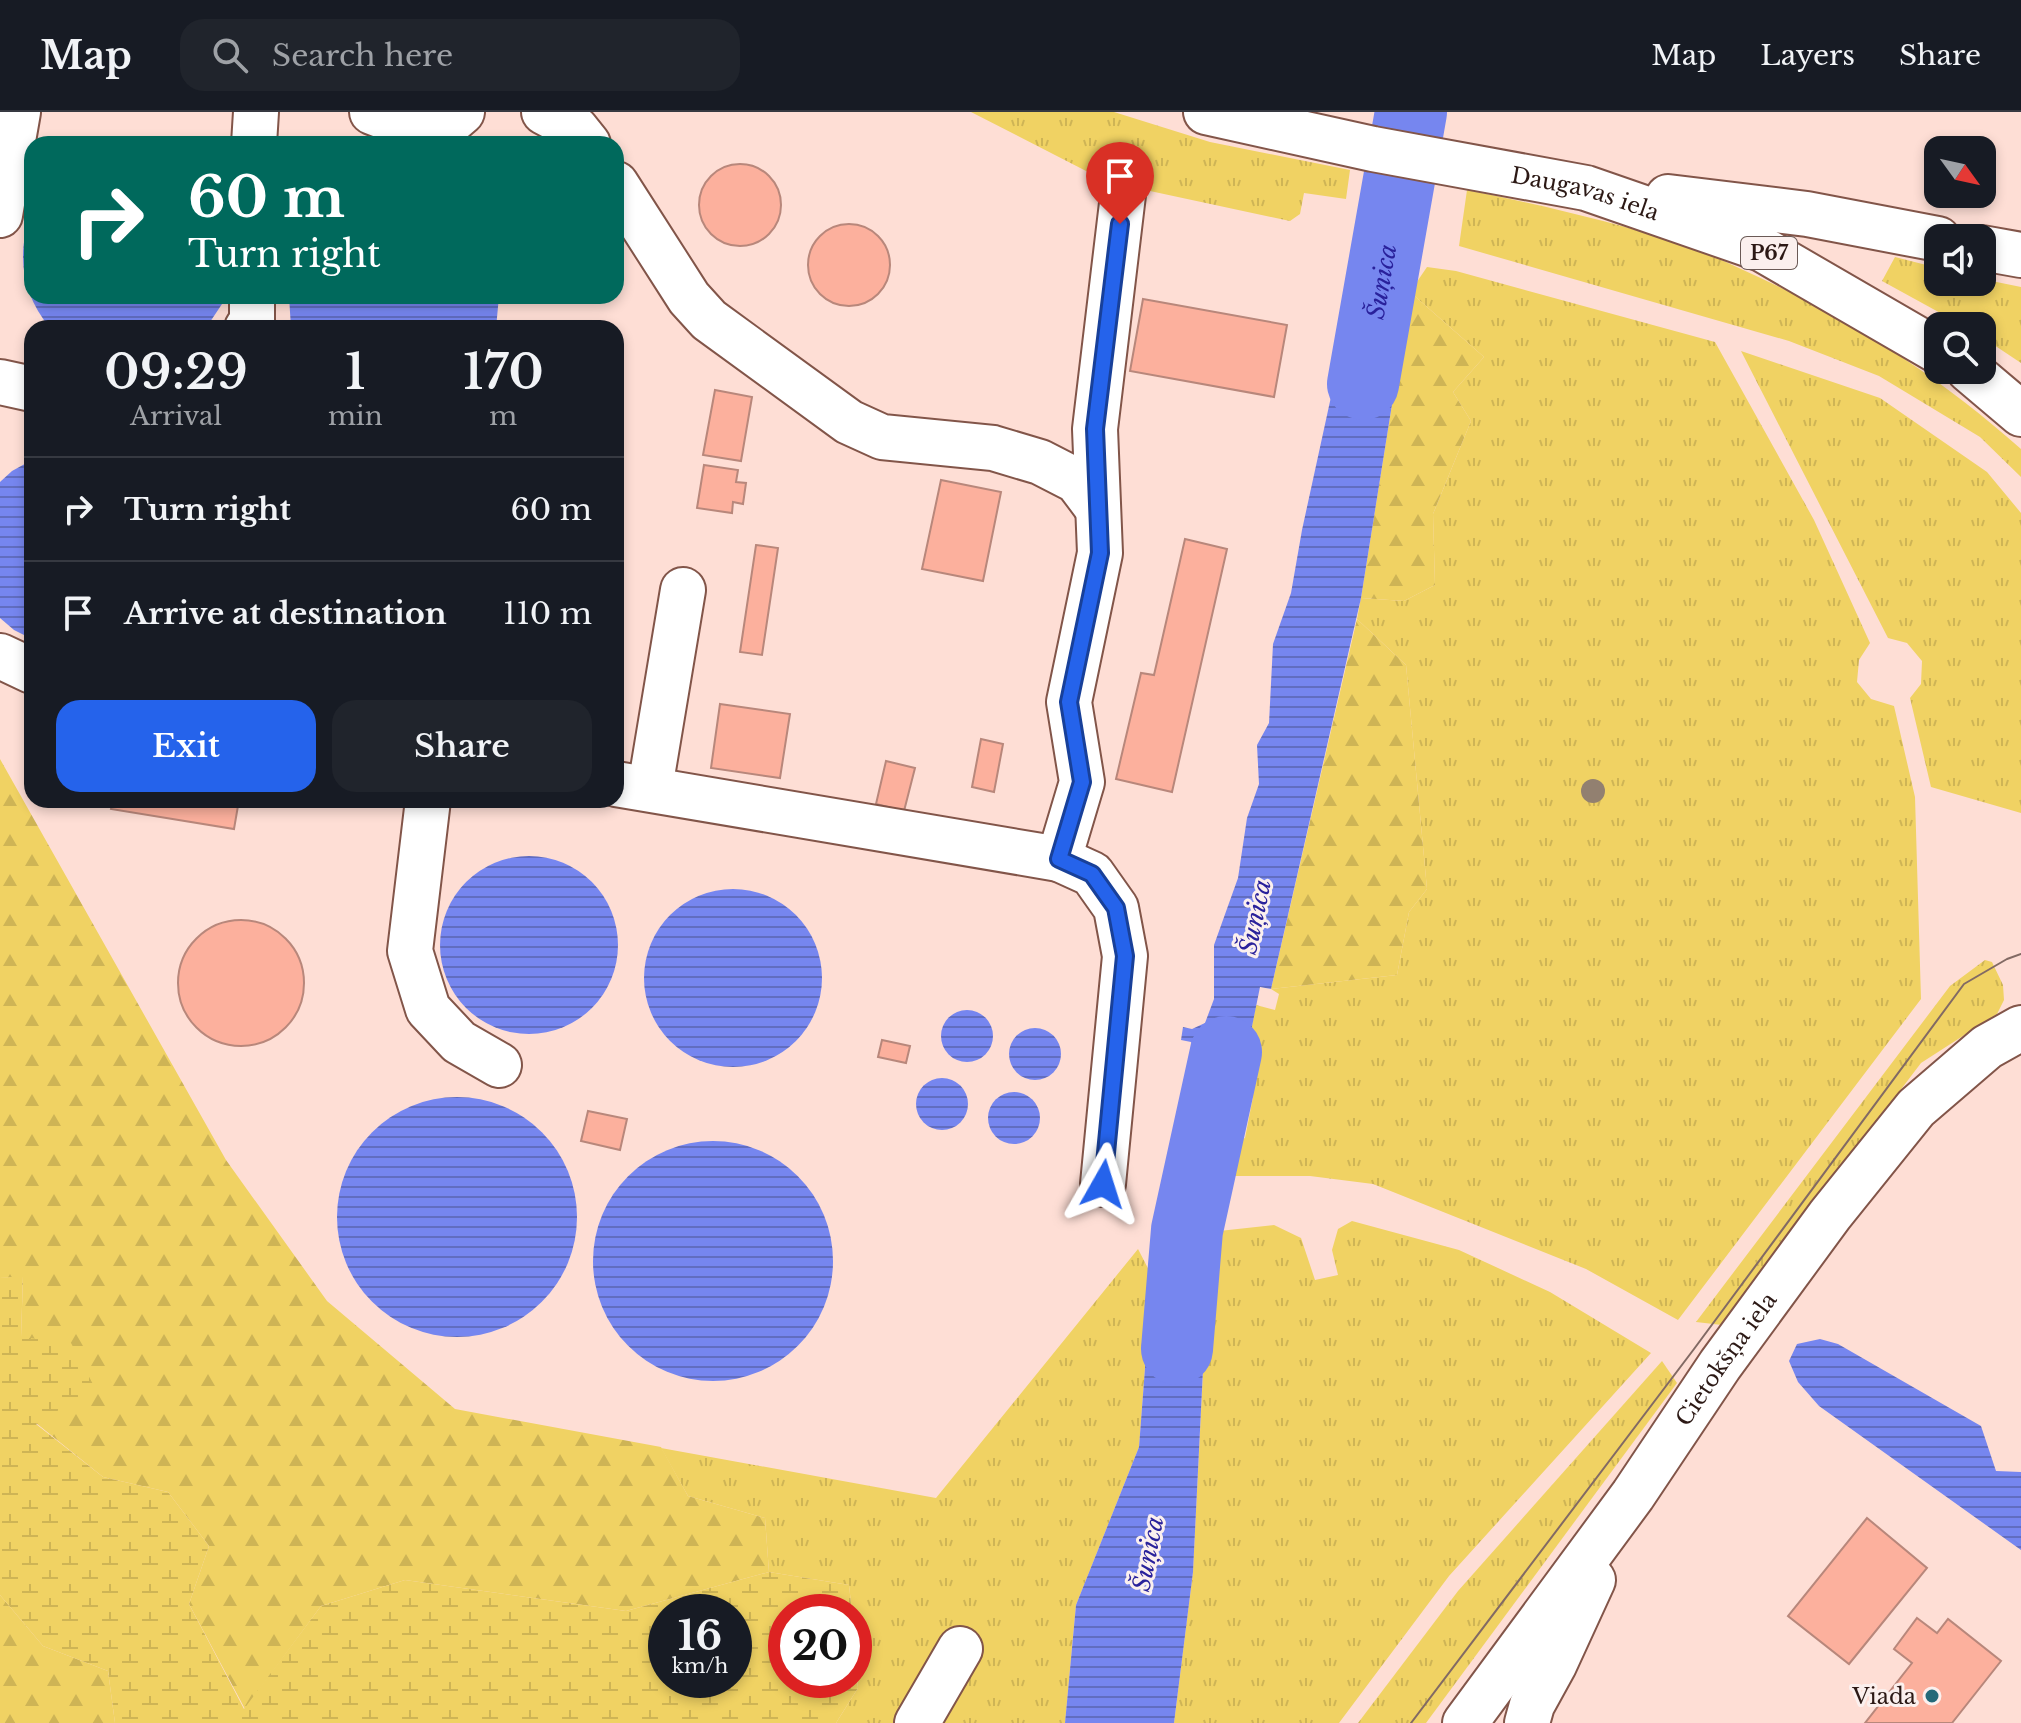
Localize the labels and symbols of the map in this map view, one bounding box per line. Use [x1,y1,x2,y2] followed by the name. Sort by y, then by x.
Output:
[1924,136,1996,208] north arrow
[1086,142,1154,224] pin
[1509,161,1664,226] street label: Daugavas iela
[1741,237,1797,269] road number: P67
[1359,242,1402,321] water label: Šuņica
[1232,877,1277,957] water label: Šuņica
[1061,1142,1145,1226] position arrow
[1670,1286,1783,1431] street label: Cietokšņa iela
[1126,1514,1169,1594] water label: Šuņica
[768,1594,872,1698] speed limit sign: 20
[1851,1683,1917,1710] place label: Viada
[1923,1687,1941,1705] marker: Viada

